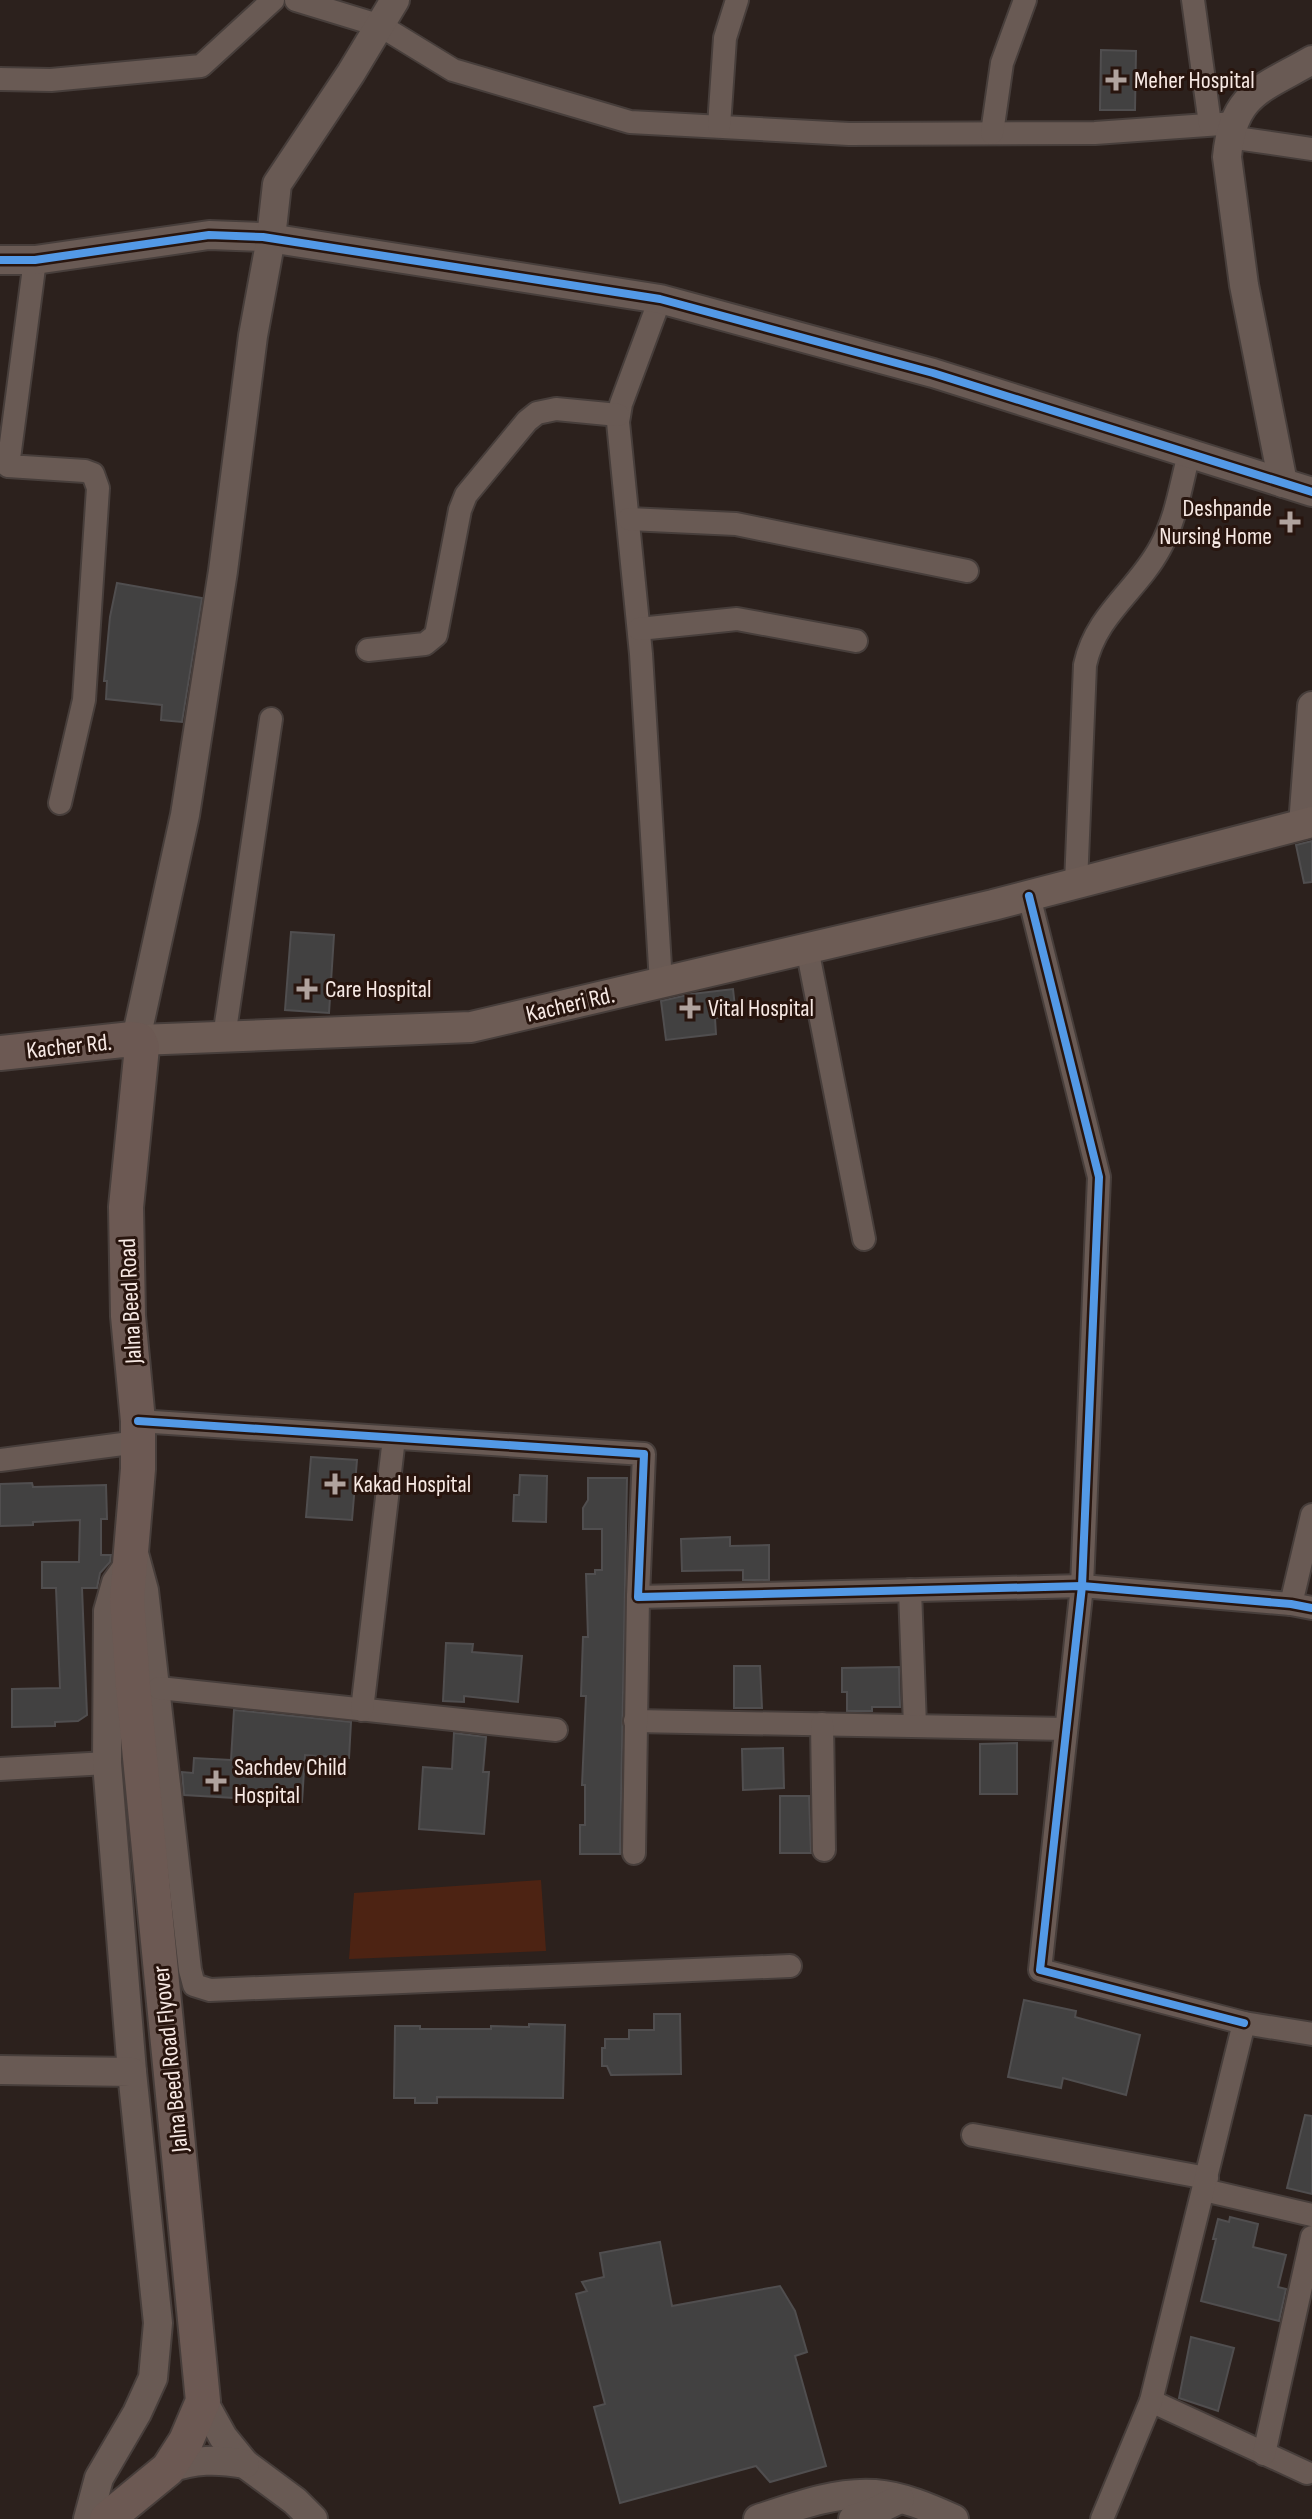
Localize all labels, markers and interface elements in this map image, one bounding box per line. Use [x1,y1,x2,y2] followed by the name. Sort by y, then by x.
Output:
[1134,66,1255,95] place label: Meher Hospital
[1105,69,1127,91] marker: Meher Hospital
[1159,494,1272,551] place label: Deshpande Nursing Home
[1279,511,1301,533] marker: Deshpande Nursing Home
[325,975,432,1004] place label: Care Hospital
[296,978,318,1000] marker: Care Hospital
[523,980,617,1029] street label: Kacheri Rd.
[708,994,814,1023] place label: Vital Hospital
[679,997,701,1019] marker: Vital Hospital
[25,1028,113,1065] street label: Kacher Rd.
[113,1237,148,1366] street label: Jalna Beed Road
[353,1470,471,1499] place label: Kakad Hospital
[324,1473,346,1495] marker: Kakad Hospital
[234,1753,347,1810] place label: Sachdev Child Hospital
[205,1770,227,1792] marker: Sachdev Child Hospital
[146,1964,195,2155] street label: Jalna Beed Road Flyover

